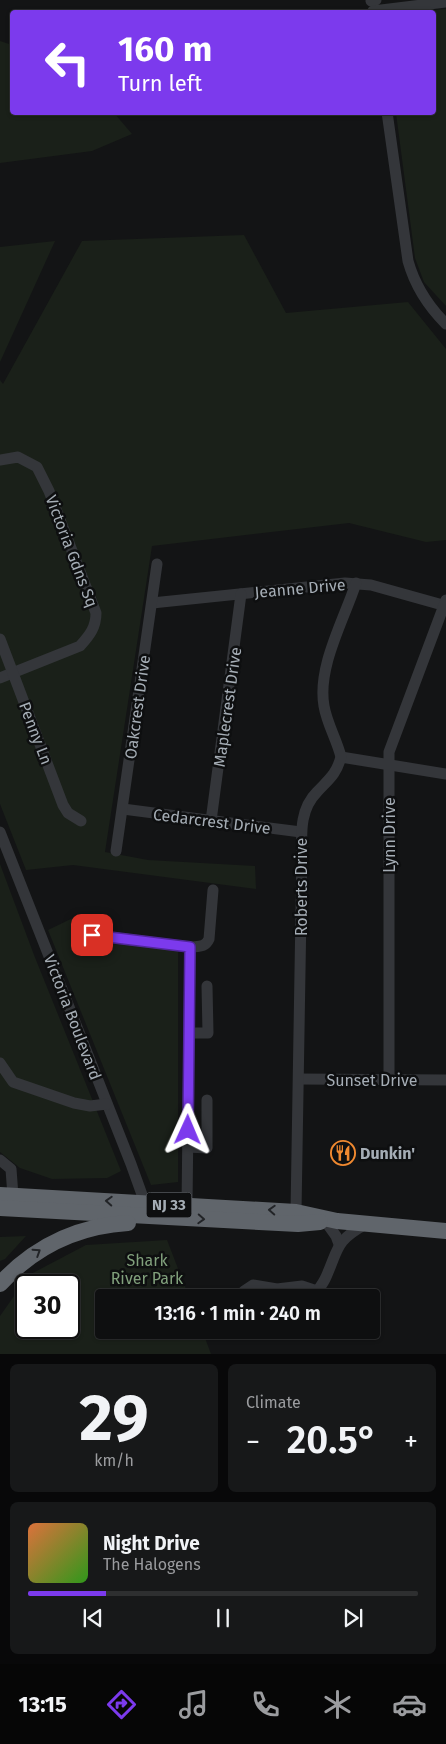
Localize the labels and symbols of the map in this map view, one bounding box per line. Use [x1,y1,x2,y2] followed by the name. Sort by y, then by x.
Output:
[41,492,102,610] street label: Victoria Gdns Sq
[254,575,346,602] street label: Jeanne Drive
[210,646,245,768] street label: Maplecrest Drive
[121,654,154,760] street label: Oakcrest Drive
[15,699,56,767] street label: Penny Ln
[380,797,399,873] street label: Lynn Drive
[152,805,272,838] street label: Cedarcrest Drive
[292,838,311,936] street label: Roberts Drive
[71,914,113,956] pin
[40,952,105,1083] street label: Victoria Boulevard
[326,1071,418,1090] street label: Sunset Drive
[161,1103,213,1155] position arrow
[330,1140,356,1166] restaurant icon: Dunkin'
[360,1144,415,1163] place label: Dunkin'
[146,1192,192,1218] road number: NJ 33
[105,1196,113,1206] one-way arrow
[267,1205,275,1216] one-way arrow
[198,1214,206,1224] one-way arrow
[31,1249,41,1258] one-way arrow
[111,1251,184,1288] park label: Shark River Park
[15,1274,80,1339] speed limit sign: 30

